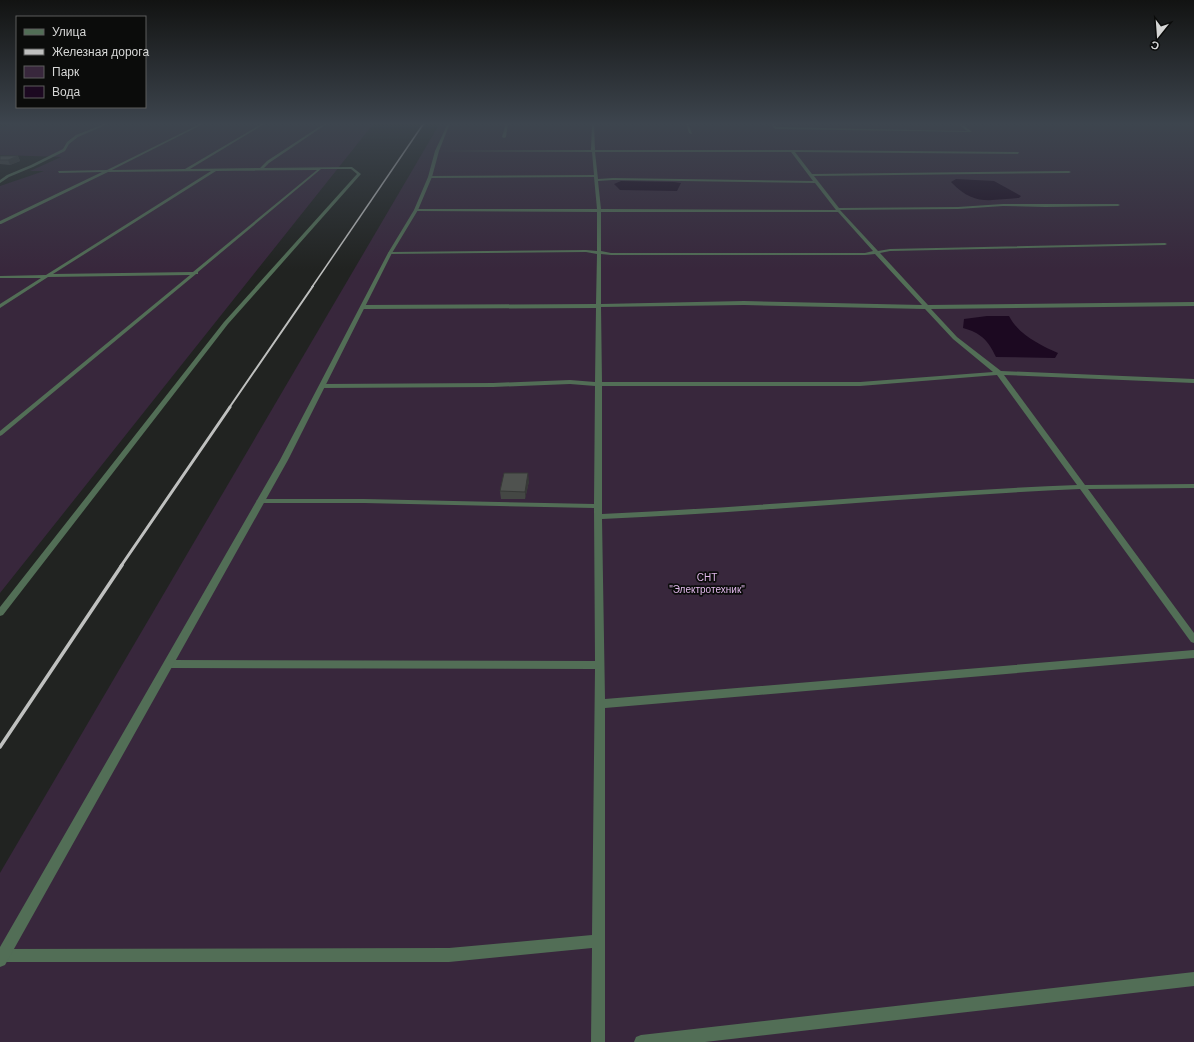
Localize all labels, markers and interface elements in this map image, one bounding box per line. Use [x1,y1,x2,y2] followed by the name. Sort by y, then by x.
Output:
[16,16,146,108] legend
[1138,16,1178,56] north arrow
[52,25,86,39] text: Улица
[1149,39,1161,52] text: С
[52,45,149,59] text: Железная дорога
[52,65,80,79] text: Парк
[52,85,80,99] text: Вода
[669,572,745,595] park label: СНТ "Электротехник"

